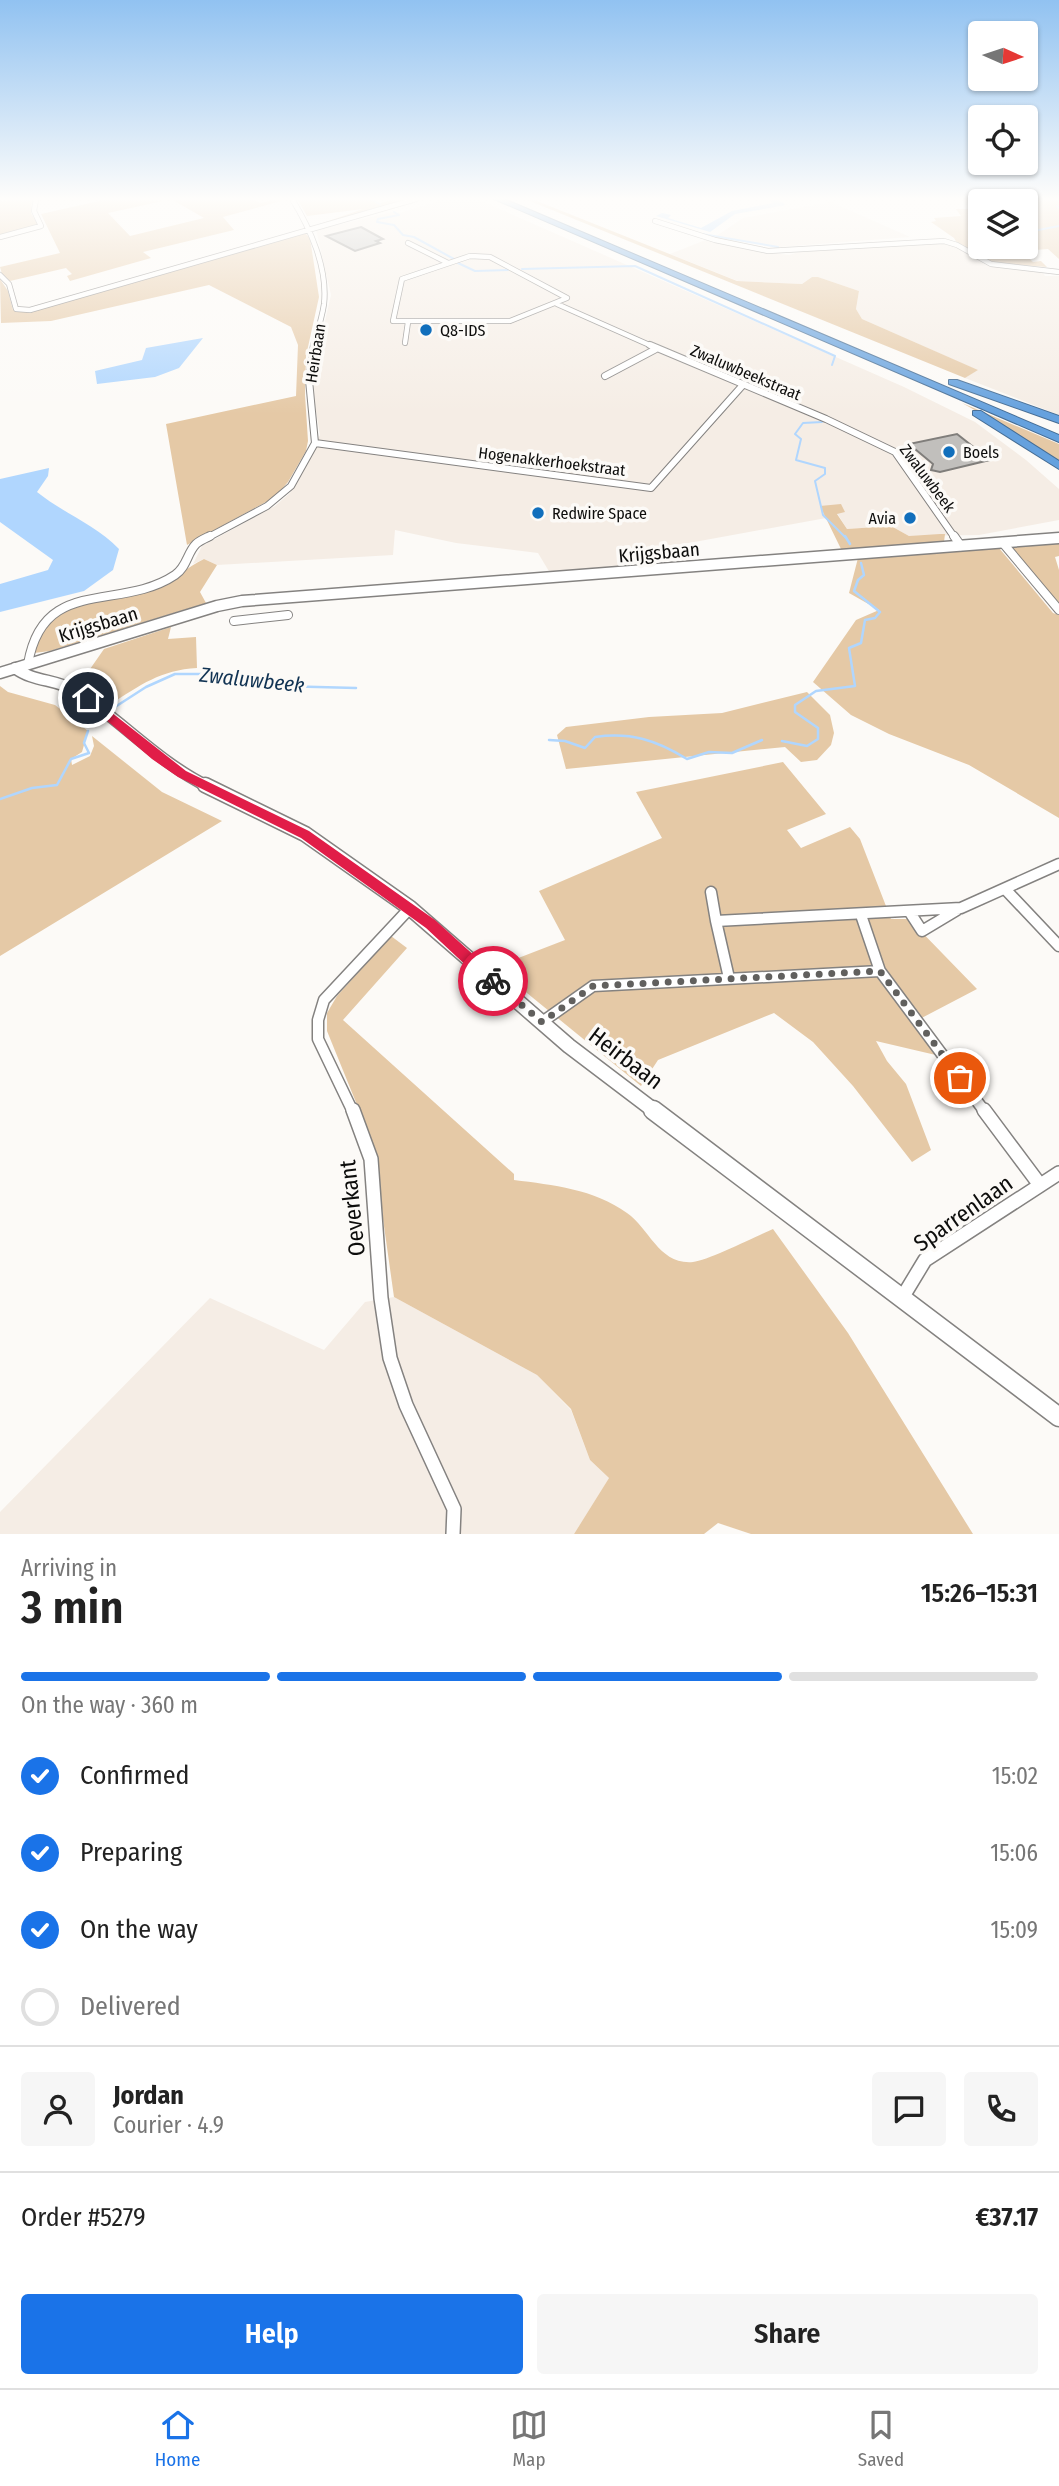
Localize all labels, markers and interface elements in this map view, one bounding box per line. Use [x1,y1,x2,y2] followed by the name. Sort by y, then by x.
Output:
[968,21,1038,91] north arrow
[968,21,1038,259] map controls
[968,105,1038,175] button: locate
[968,189,1038,259] button: layers
[440,321,485,340] place label: Q8-IDS
[301,322,330,384] street label: Heirbaan
[418,322,434,338] marker: Q8-IDS
[688,341,805,405] street label: Zwaluwbeekstraat
[896,441,960,516] street label: Zwaluwbeek
[477,443,627,480] street label: Hogenakkerhoekstraat
[963,443,999,462] place label: Boels
[941,444,957,460] marker: Boels
[552,504,647,523] place label: Redwire Space
[530,505,546,521] marker: Redwire Space
[869,509,896,528] place label: Avia
[902,510,918,526] marker: Avia
[617,537,701,568] street label: Krijgsbaan
[56,602,141,647] street label: Krijgsbaan
[197,661,306,698] water label: Zwaluwbeek
[58,668,118,728] pin
[69,679,107,717] icon: home
[458,946,528,1016] courier
[474,962,512,1000] icon: bike
[583,1021,669,1095] street label: Heirbaan
[930,1048,990,1108] pin
[941,1059,979,1097] icon: bag
[333,1158,371,1257] street label: Oeverkant
[908,1169,1018,1257] street label: Sparrenlaan
[21,1554,117,1582] text: Arriving in
[921,1578,1038,1609] text: 15:26–15:31
[21,1580,124,1635] text: 3 min
[21,1691,198,1719] text: On the way · 360 m
[21,1757,59,1795] icon: check
[80,1760,190,1791] text: Confirmed
[992,1762,1038,1790] text: 15:02
[21,1834,59,1872] icon: check
[80,1837,182,1868] text: Preparing
[990,1839,1038,1867] text: 15:06
[21,1911,59,1949] icon: check
[80,1914,198,1945] text: On the way
[991,1916,1038,1944] text: 15:09
[80,1991,181,2022] text: Delivered
[21,2072,95,2146] button: person
[872,2072,946,2146] button: chat
[964,2072,1038,2146] button: phone
[113,2080,184,2111] text: Jordan
[113,2111,224,2139] text: Courier · 4.9
[21,2202,146,2233] text: Order #5279
[975,2202,1038,2233] text: €37.17
[21,2294,523,2374] button: Help
[537,2294,1038,2374] button: Share
[155,2406,200,2471] tab: Home
[510,2406,548,2471] tab: Map
[858,2406,904,2471] tab: Saved

